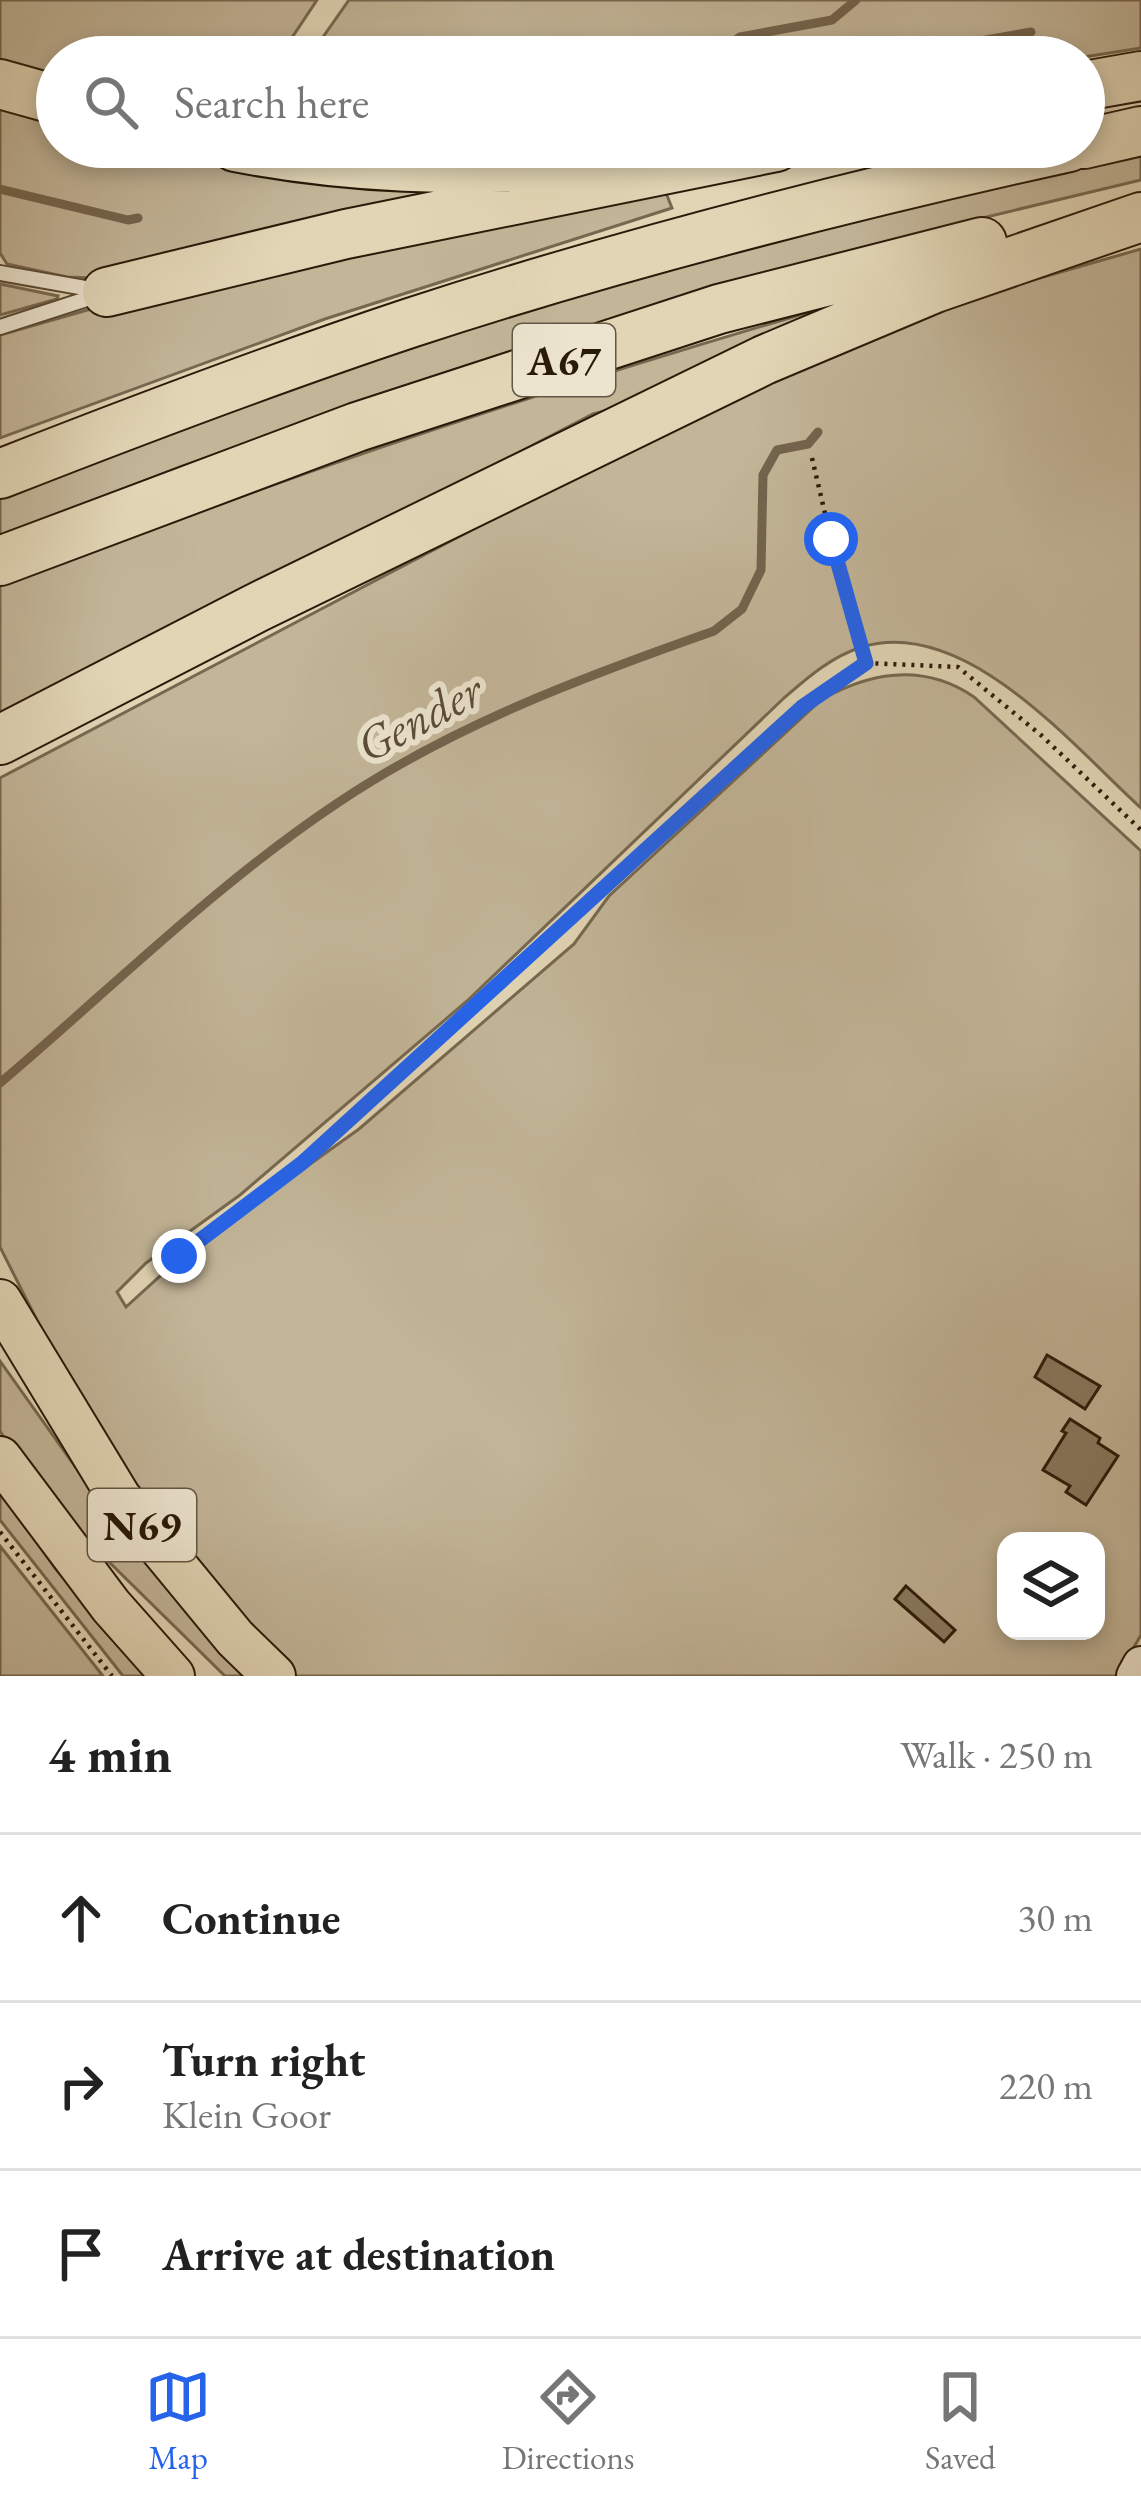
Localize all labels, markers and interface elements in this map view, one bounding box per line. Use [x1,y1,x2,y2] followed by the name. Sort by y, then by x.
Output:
[36,36,1105,168] search box
[78,69,144,135] icon: search
[174,73,369,131] text: Search here
[513,324,615,396] road number: A67
[804,512,858,566] route start
[345,657,495,776] water label: Gender
[152,1229,206,1283] route end
[88,1489,196,1561] road number: N69
[997,1532,1105,1640] map controls
[997,1532,1105,1640] button: layers
[48,1721,172,1787] text: 4 min
[900,1729,1093,1780] text: Walk · 250 m
[48,1885,114,1951] icon: ahead
[162,1889,340,1947] text: Continue
[1017,1892,1093,1943] text: 30 m
[162,2031,365,2089] text: Turn right
[48,2053,114,2119] icon: right
[999,2060,1093,2111] text: 220 m
[162,2089,331,2140] text: Klein Goor
[48,2221,114,2287] icon: arrive
[162,2225,555,2283] text: Arrive at destination
[145,2364,211,2479] tab: Map
[502,2364,635,2479] tab: Directions
[925,2364,996,2479] tab: Saved

